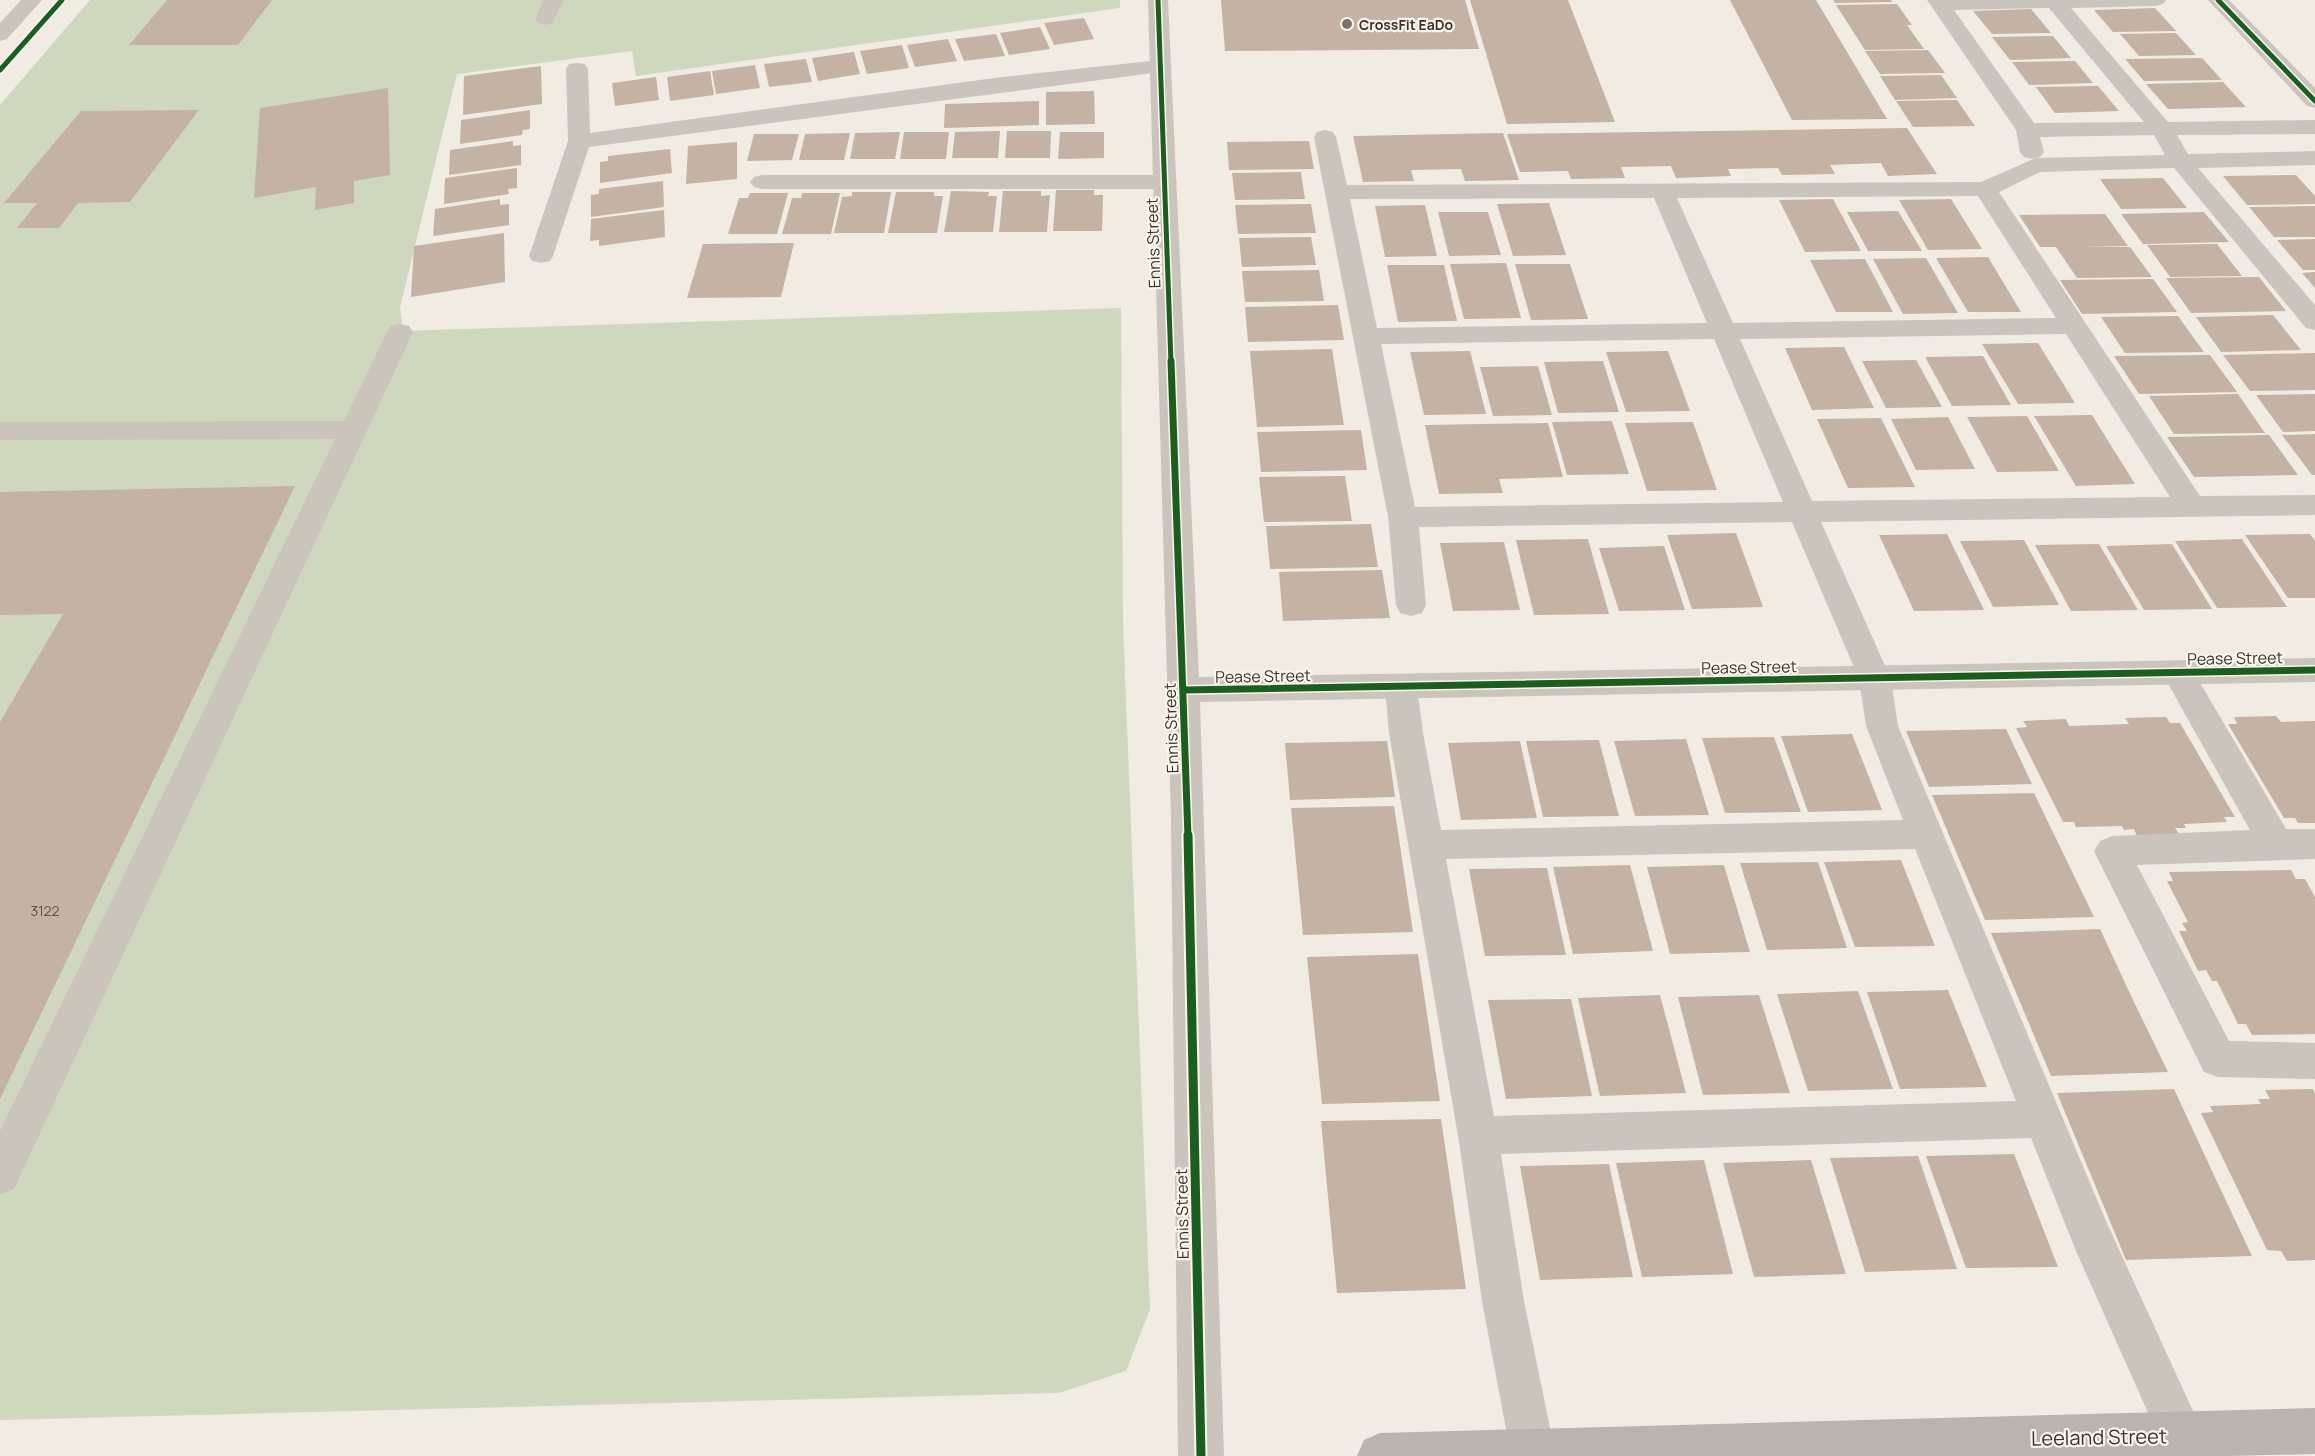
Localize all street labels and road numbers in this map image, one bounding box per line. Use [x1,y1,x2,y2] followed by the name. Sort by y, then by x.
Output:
[1140,197,1166,289] street label: Ennis Street
[2187,646,2283,670] street label: Pease Street
[1701,655,1797,679] street label: Pease Street
[1215,664,1311,688] street label: Pease Street
[1158,682,1184,774] street label: Ennis Street
[1170,1169,1194,1259] street label: Ennis Street
[2031,1422,2167,1452] street label: Leeland Street

